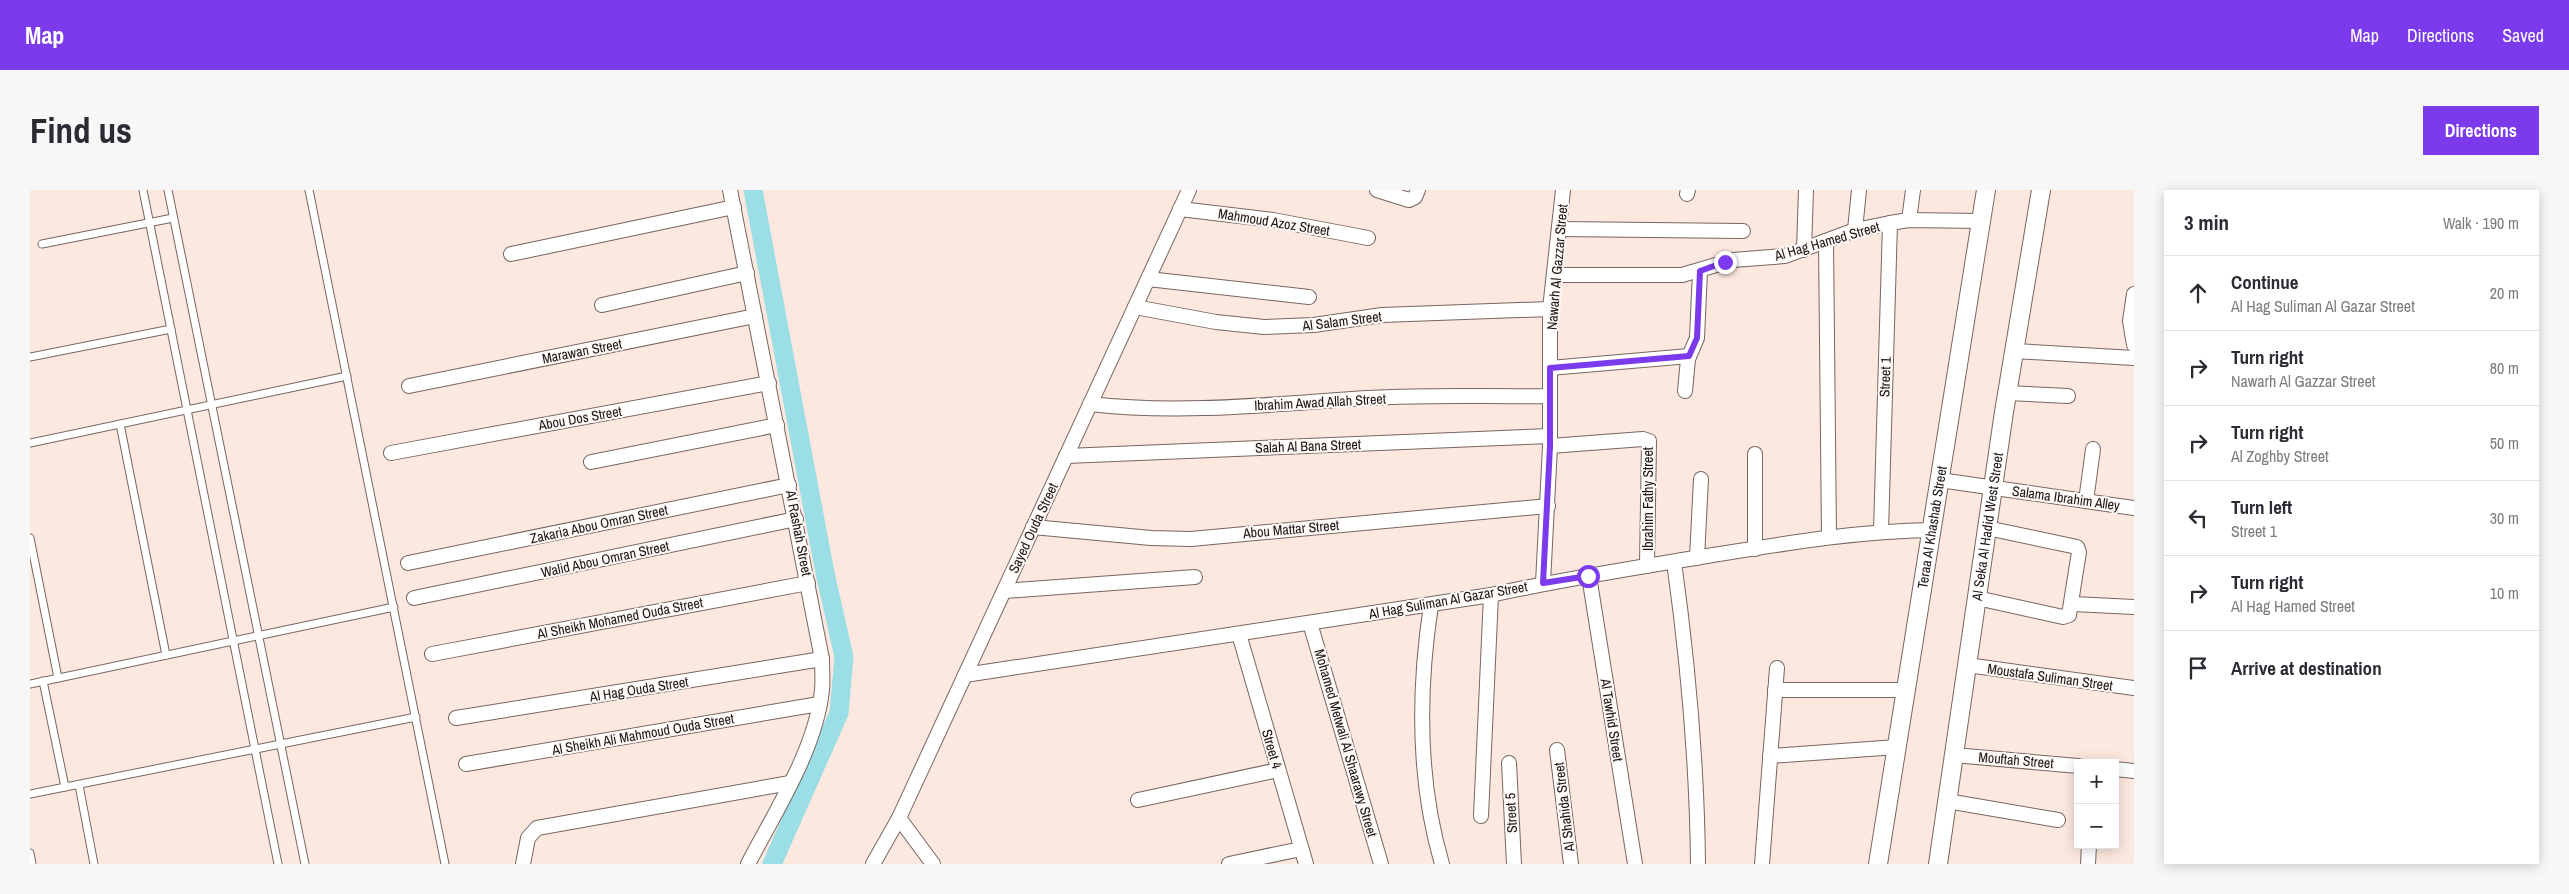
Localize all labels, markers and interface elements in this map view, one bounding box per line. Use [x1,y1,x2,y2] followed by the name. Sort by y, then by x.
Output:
[25,19,64,51] text: Map
[2350,23,2379,48] text: Map
[2407,23,2474,48] text: Directions
[2502,23,2544,48] text: Saved
[2423,106,2539,155] button: Directions
[30,107,132,154] text: Find us
[1543,203,1571,331] street label: Nawarh Al Gazzar Street
[1217,204,1331,240] street label: Mahmoud Azoz Street
[2184,208,2229,237] text: 3 min
[2443,212,2519,234] text: Walk · 190 m
[1771,217,1882,265] street label: Al Hag Hamed Street
[1714,251,1737,274] route end
[2231,269,2299,295] text: Continue
[2184,279,2212,307] icon: ahead
[2490,282,2519,304] text: 20 m
[2231,295,2415,317] text: Al Hag Suliman Al Gazar Street
[1300,307,1383,335] street label: Al Salam Street
[541,334,623,368] street label: Marawan Street
[2231,344,2303,370] text: Turn right
[2184,354,2212,382] icon: right
[1875,356,1895,397] street label: Street 1
[2490,357,2519,379] text: 80 m
[2231,370,2375,392] text: Nawarh Al Gazzar Street
[1254,390,1386,414] street label: Ibrahim Awad Allah Street
[536,402,623,434] street label: Abou Dos Street
[2231,419,2303,445] text: Turn right
[2184,429,2212,457] icon: right
[2490,432,2519,454] text: 50 m
[1255,435,1361,457] street label: Salah Al Bana Street
[2231,445,2329,467] text: Al Zoghby Street
[1639,447,1657,551] street label: Ibrahim Fathy Street
[1967,451,2007,603] street label: Al Seka Al Hadid West Street
[1913,465,1951,590] street label: Teraa Al Khashab Street
[1004,480,1062,576] street label: Sayed Ouda Street
[2011,482,2121,514] street label: Salama Ibrahim Alley
[782,488,816,577] street label: Al Rashah Street
[2231,494,2292,520] text: Turn left
[528,501,670,547] street label: Zakaria Abou Omran Street
[2184,504,2212,532] icon: left
[2490,507,2519,529] text: 30 m
[1241,516,1340,542] street label: Abou Mattar Street
[2231,520,2277,542] text: Street 1
[539,537,671,581] street label: Walid Abou Omran Street
[1577,565,1600,588] route start
[2231,569,2303,595] text: Turn right
[1366,577,1529,623] street label: Al Hag Suliman Al Gazar Street
[2184,579,2212,607] icon: right
[2490,582,2519,604] text: 10 m
[535,593,704,643] street label: Al Sheikh Mohamed Ouda Street
[2231,595,2355,617] text: Al Hag Hamed Street
[1311,647,1381,839] street label: Mohamed Metwali Al Shaarawy Street
[2184,654,2212,682] icon: arrive
[2231,655,2382,681] text: Arrive at destination
[1986,659,2114,695] street label: Moustafa Suliman Street
[587,672,690,706] street label: Al Hag Ouda Street
[1596,676,1627,763] street label: Al Tawhid Street
[550,709,735,759] street label: Al Sheikh Ali Mahmoud Ouda Street
[1258,727,1286,771] street label: Street 4
[1978,748,2054,772] street label: Mouftah Street
[2074,759,2119,849] map controls
[2074,759,2119,804] button: +
[1550,761,1579,854] street label: Al Shahida Street
[1501,792,1521,834] street label: Street 5
[2074,804,2119,849] button: −

